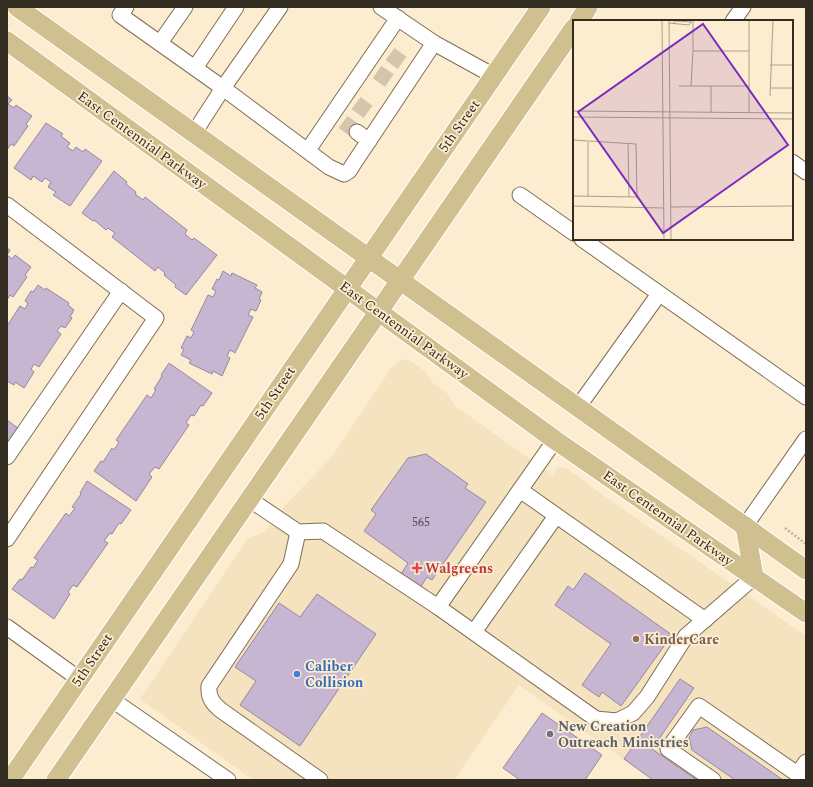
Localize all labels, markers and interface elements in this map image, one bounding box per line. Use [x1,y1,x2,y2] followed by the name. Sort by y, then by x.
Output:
[573,20,793,240] inset map
[73,86,212,195] street label: East Centennial Parkway
[433,95,485,157] street label: 5th Street
[335,276,474,385] street label: East Centennial Parkway
[249,362,301,424] street label: 5th Street
[598,465,739,572] street label: East Centennial Parkway
[412,513,430,532] house number: 565
[425,558,493,579] place label: Walgreens
[412,563,422,573] marker: Walgreens
[66,629,118,691] street label: 5th Street
[644,629,719,650] place label: KinderCare
[631,634,641,644] marker: KinderCare
[305,656,364,693] place label: Caliber Collision
[292,669,302,679] marker: Caliber Collision
[558,716,689,753] place label: New Creation Outreach Ministries
[545,729,555,739] marker: New Creation Outreach Ministries

